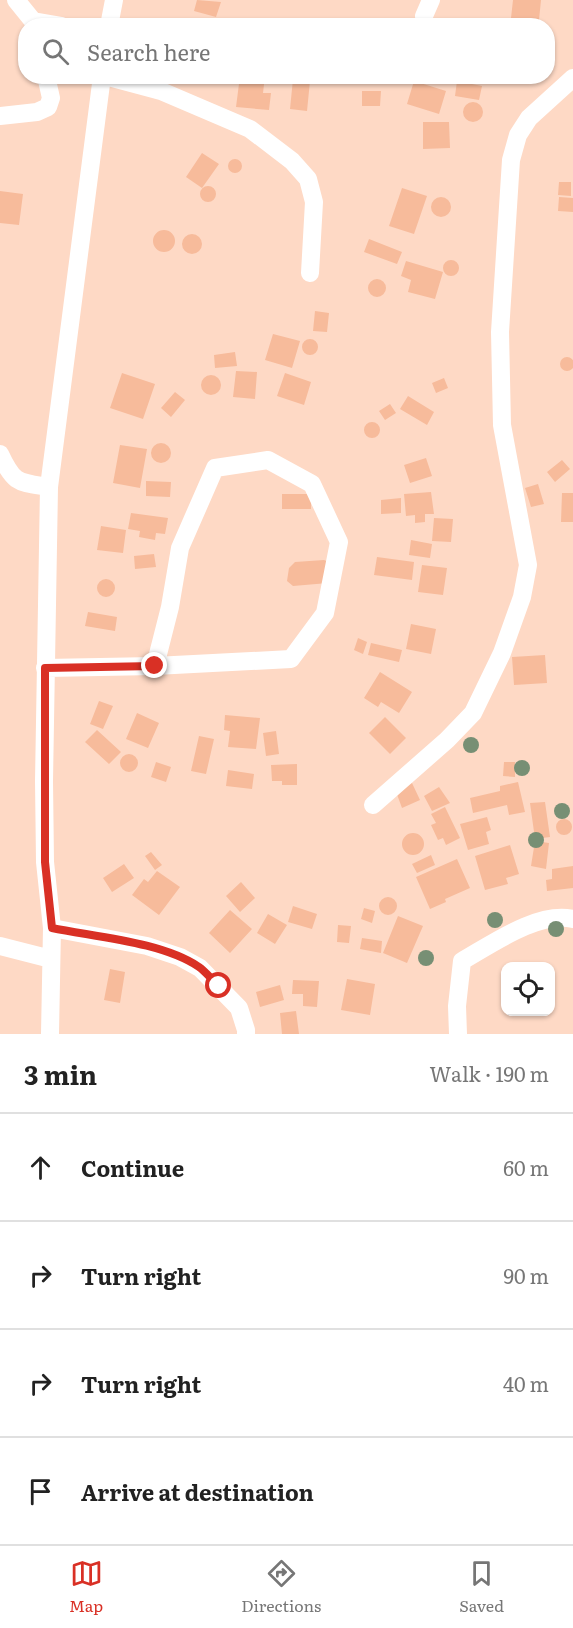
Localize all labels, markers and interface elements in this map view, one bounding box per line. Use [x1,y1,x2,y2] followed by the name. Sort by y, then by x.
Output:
[18,18,555,84] search box
[39,35,72,68] icon: search
[87,35,210,68] text: Search here
[141,652,167,678] route end
[501,962,555,1016] map controls
[501,962,555,1016] button: locate
[205,972,231,998] route start
[24,1054,97,1093] text: 3 min
[430,1058,549,1088] text: Walk · 190 m
[24,1151,57,1184] icon: ahead
[81,1151,184,1184] text: Continue
[503,1152,549,1182] text: 60 m
[24,1259,57,1292] icon: right
[81,1259,201,1292] text: Turn right
[504,1260,549,1290] text: 90 m
[24,1367,57,1400] icon: right
[81,1367,201,1400] text: Turn right
[503,1368,549,1398] text: 40 m
[24,1475,57,1508] icon: arrive
[81,1475,314,1508] text: Arrive at destination
[69,1557,103,1617] tab: Map
[241,1557,321,1617] tab: Directions
[459,1557,504,1617] tab: Saved

